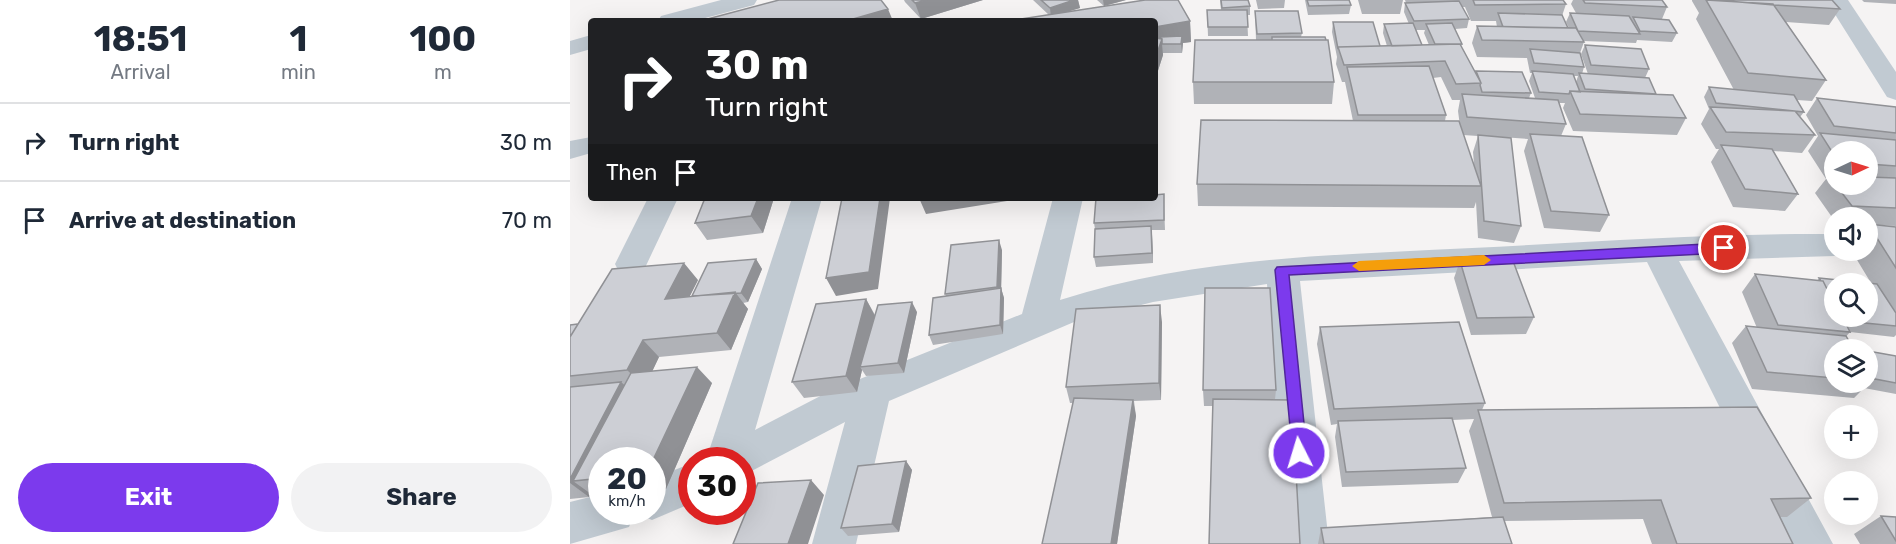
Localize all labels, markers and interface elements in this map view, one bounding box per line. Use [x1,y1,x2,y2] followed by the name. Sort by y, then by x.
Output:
[94,17,187,60] text: 18:51
[289,17,307,60] text: 1
[409,17,476,60] text: 100
[705,40,809,90] text: 30 m
[606,42,684,120] icon: right
[110,60,171,84] text: Arrival
[281,60,316,84] text: min
[434,60,452,84] text: m
[705,91,828,123] text: Turn right
[18,126,51,159] icon: right
[69,129,179,156] text: Turn right
[500,129,552,156] text: 30 m
[1824,141,1878,195] north arrow
[1824,141,1878,525] map controls
[669,156,702,189] icon: arrive
[606,159,657,186] text: Then
[18,204,51,237] icon: arrive
[69,207,296,234] text: Arrive at destination
[502,207,552,234] text: 70 m
[1824,207,1878,261] button: sound
[1698,222,1749,273] pin
[1707,231,1740,264] icon: arrive
[1824,273,1878,327] button: search
[1824,339,1878,393] button: layers
[1824,405,1878,459] button: +
[1267,421,1331,485] position arrow
[678,447,756,525] speed limit sign: 30
[607,461,647,497] text: 20
[18,463,279,532] button: Exit
[291,463,552,532] button: Share
[1824,471,1878,525] button: −
[608,492,646,510] text: km/h

